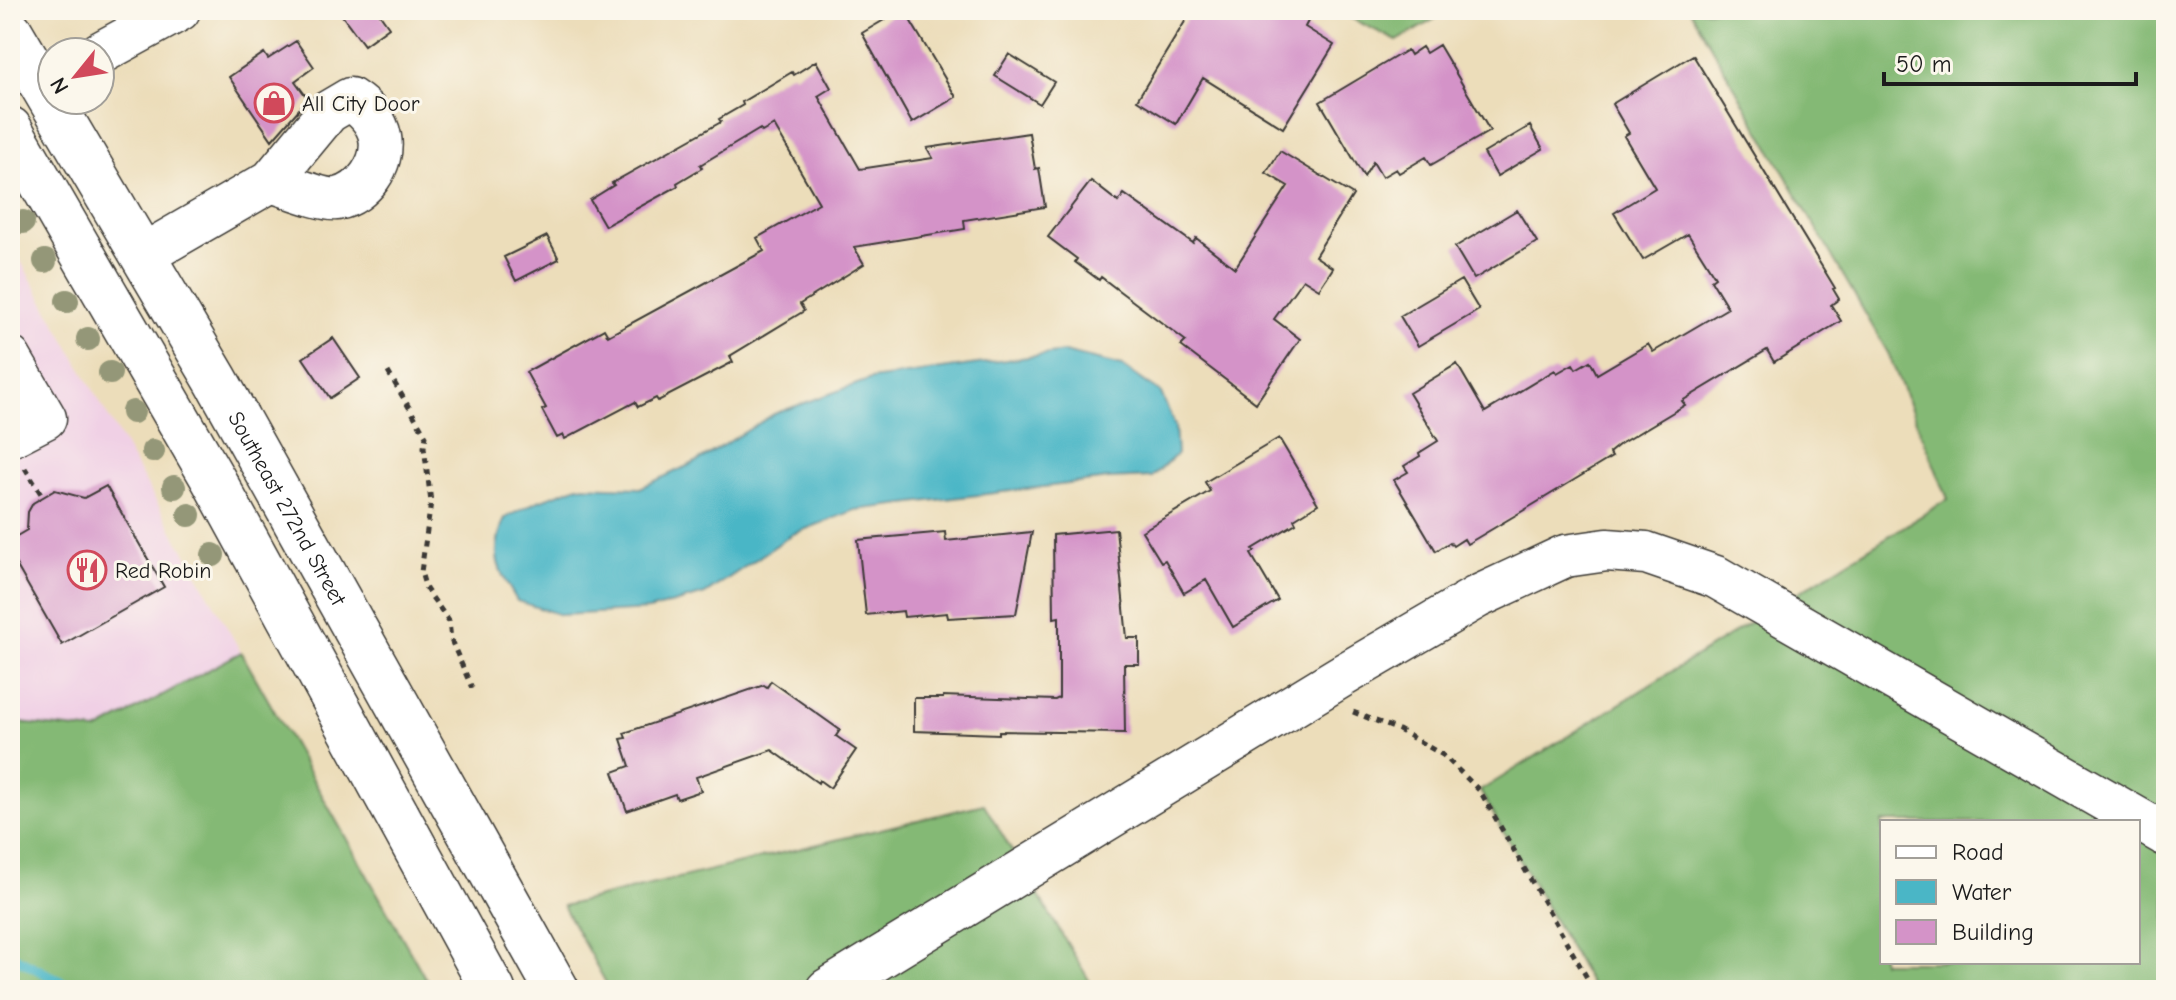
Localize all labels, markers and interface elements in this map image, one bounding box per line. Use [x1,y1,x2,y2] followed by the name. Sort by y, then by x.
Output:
[36,36,116,116] north arrow
[1884,36,2136,86] scale bar
[1896,50,1952,78] text: 50 m
[45,73,74,98] text: N
[253,82,295,124] shop icon: All City Door
[302,91,420,117] place label: All City Door
[222,407,352,611] street label: Southeast 272nd Street
[66,549,108,591] restaurant icon: Red Robin
[115,558,211,584] place label: Red Robin
[1880,820,2140,964] legend
[1952,838,2004,866] text: Road
[1952,878,2012,906] text: Water
[1952,918,2034,946] text: Building

